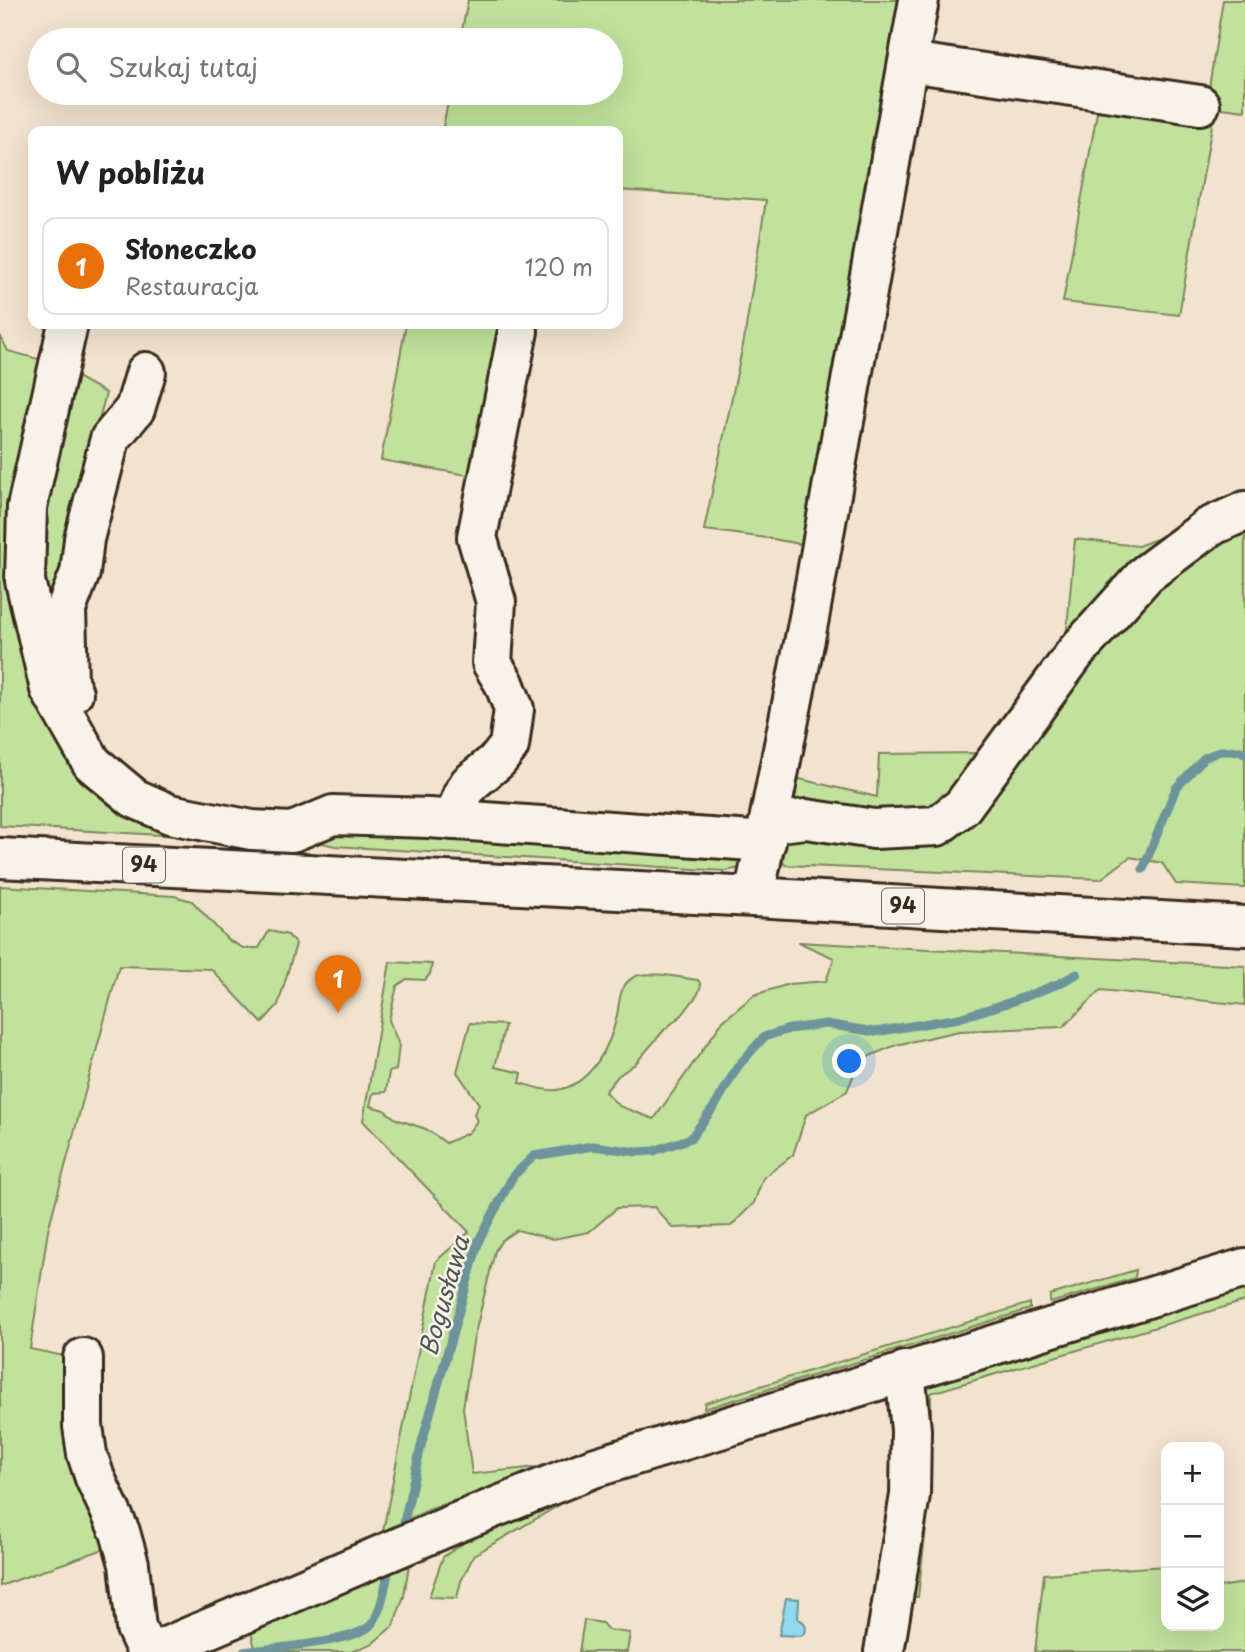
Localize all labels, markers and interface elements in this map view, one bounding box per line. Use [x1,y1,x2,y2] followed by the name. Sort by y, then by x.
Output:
[28,28,623,105] search box
[108,47,258,86] text: Szukaj tutaj
[52,48,90,86] icon: search
[56,149,205,194] text: W pobliżu
[125,229,256,268] text: Słoneczko
[76,249,87,284] text: 1
[525,249,593,284] text: 120 m
[125,268,258,303] text: Restauracja
[123,848,165,882] road number: 94
[882,888,924,923] road number: 94
[315,955,361,1013] pin: 1
[832,1044,866,1078] your location
[409,1230,478,1360] water label: Bogusława
[1161,1442,1224,1631] map controls
[1161,1442,1224,1505] button: +
[1161,1505,1224,1568] button: −
[1161,1568,1224,1631] button: layers

